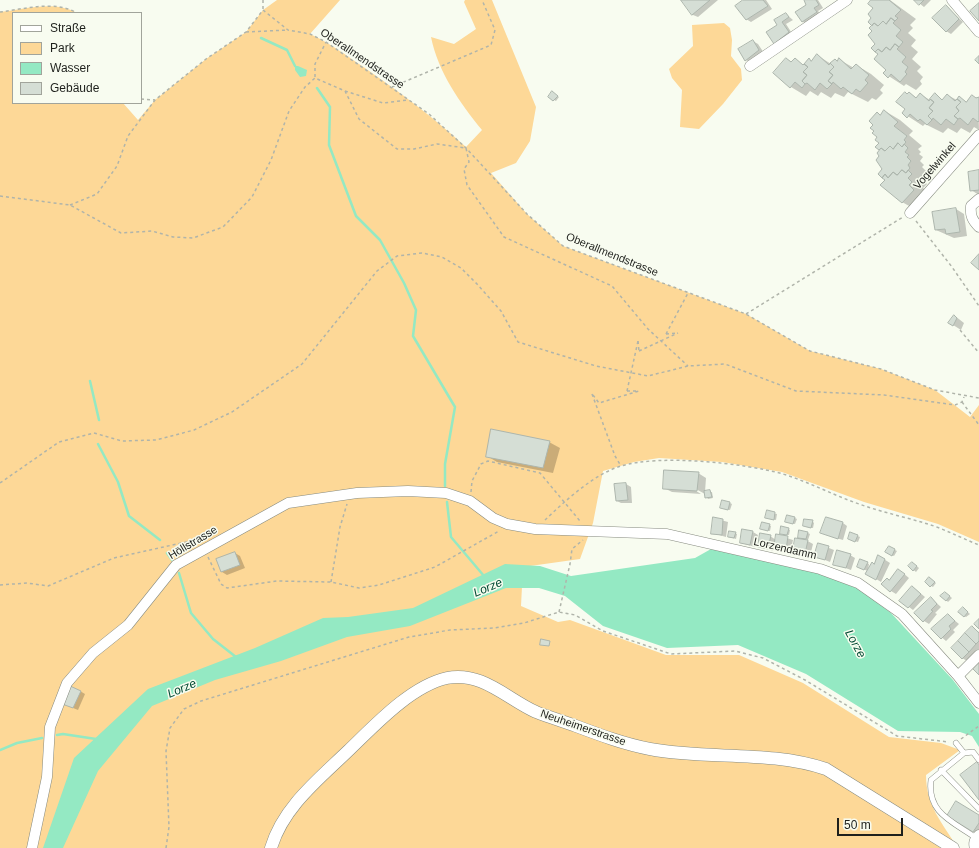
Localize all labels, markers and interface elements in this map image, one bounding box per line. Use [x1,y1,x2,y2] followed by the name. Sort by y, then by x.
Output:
[12,12,142,104] legend
[50,21,86,35] text: Straße
[318,26,406,92] street label: Oberallmendstrasse
[50,41,75,55] text: Park
[50,61,90,75] text: Wasser
[50,81,99,95] text: Gebäude
[911,140,959,192] street label: Vogelwinkel
[564,230,660,280] street label: Oberallmendstrasse
[166,523,220,563] street label: Höllstrasse
[752,535,818,563] street label: Lorzendamm
[471,576,505,600] water label: Lorze
[841,627,869,661] water label: Lorze
[165,677,199,701] water label: Lorze
[539,707,627,749] street label: Neuheimerstrasse
[839,810,905,836] scale bar
[844,818,871,832] text: 50 m

